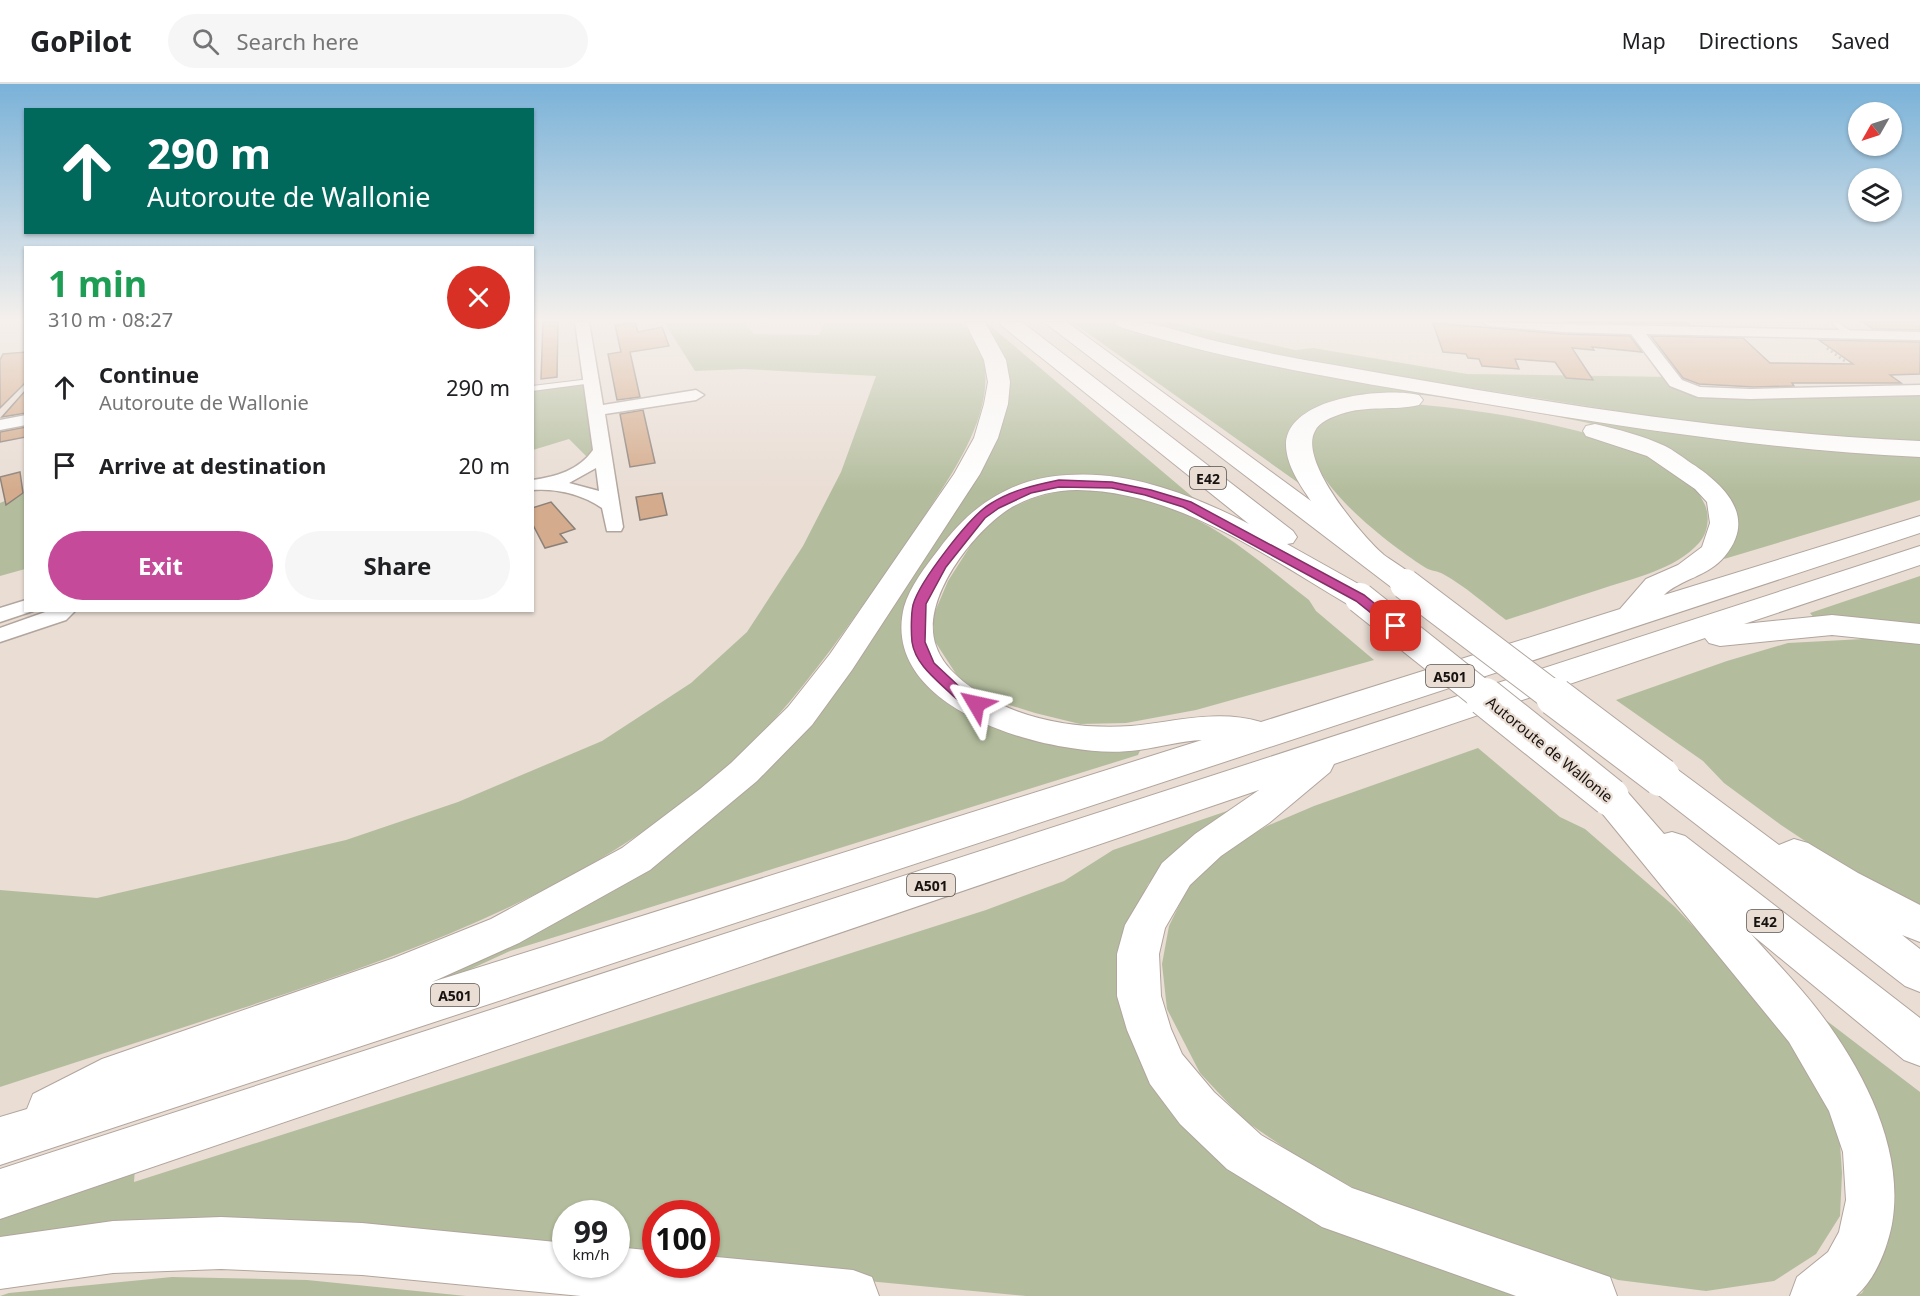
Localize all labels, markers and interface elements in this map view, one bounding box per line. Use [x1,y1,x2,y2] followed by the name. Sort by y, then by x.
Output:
[168,14,588,68] search box
[30,22,132,60] text: GoPilot
[189,25,222,58] icon: search
[237,26,359,56] text: Search here
[1622,27,1666,55] text: Map
[1699,27,1798,55] text: Directions
[1831,27,1890,55] text: Saved
[1848,102,1902,156] north arrow
[1848,102,1902,222] map controls
[147,124,271,181] text: 290 m
[48,132,126,210] icon: ahead
[1848,168,1902,222] button: layers
[147,178,430,215] text: Autoroute de Wallonie
[48,259,147,308] text: 1 min
[447,266,510,329] button: close
[48,306,173,333] text: 310 m · 08:27
[99,359,199,389] text: Continue
[48,371,81,404] icon: ahead
[446,372,510,402] text: 290 m
[99,389,309,416] text: Autoroute de Wallonie
[48,449,81,482] icon: arrive
[99,450,326,480] text: Arrive at destination
[459,450,510,480] text: 20 m
[1190,467,1226,489] road number: E42
[48,531,273,600] button: Exit
[285,531,510,600] button: Share
[1370,600,1421,651] pin
[1379,609,1412,642] icon: arrive
[1426,665,1474,687] road number: A501
[944,672,1008,736] position arrow
[1483,692,1617,806] street label: Autoroute de Wallonie
[907,874,955,896] road number: A501
[1747,910,1783,932] road number: E42
[431,984,479,1006] road number: A501
[642,1200,720,1278] speed limit sign: 100
[574,1211,608,1252] text: 99
[573,1244,609,1264] text: km/h

